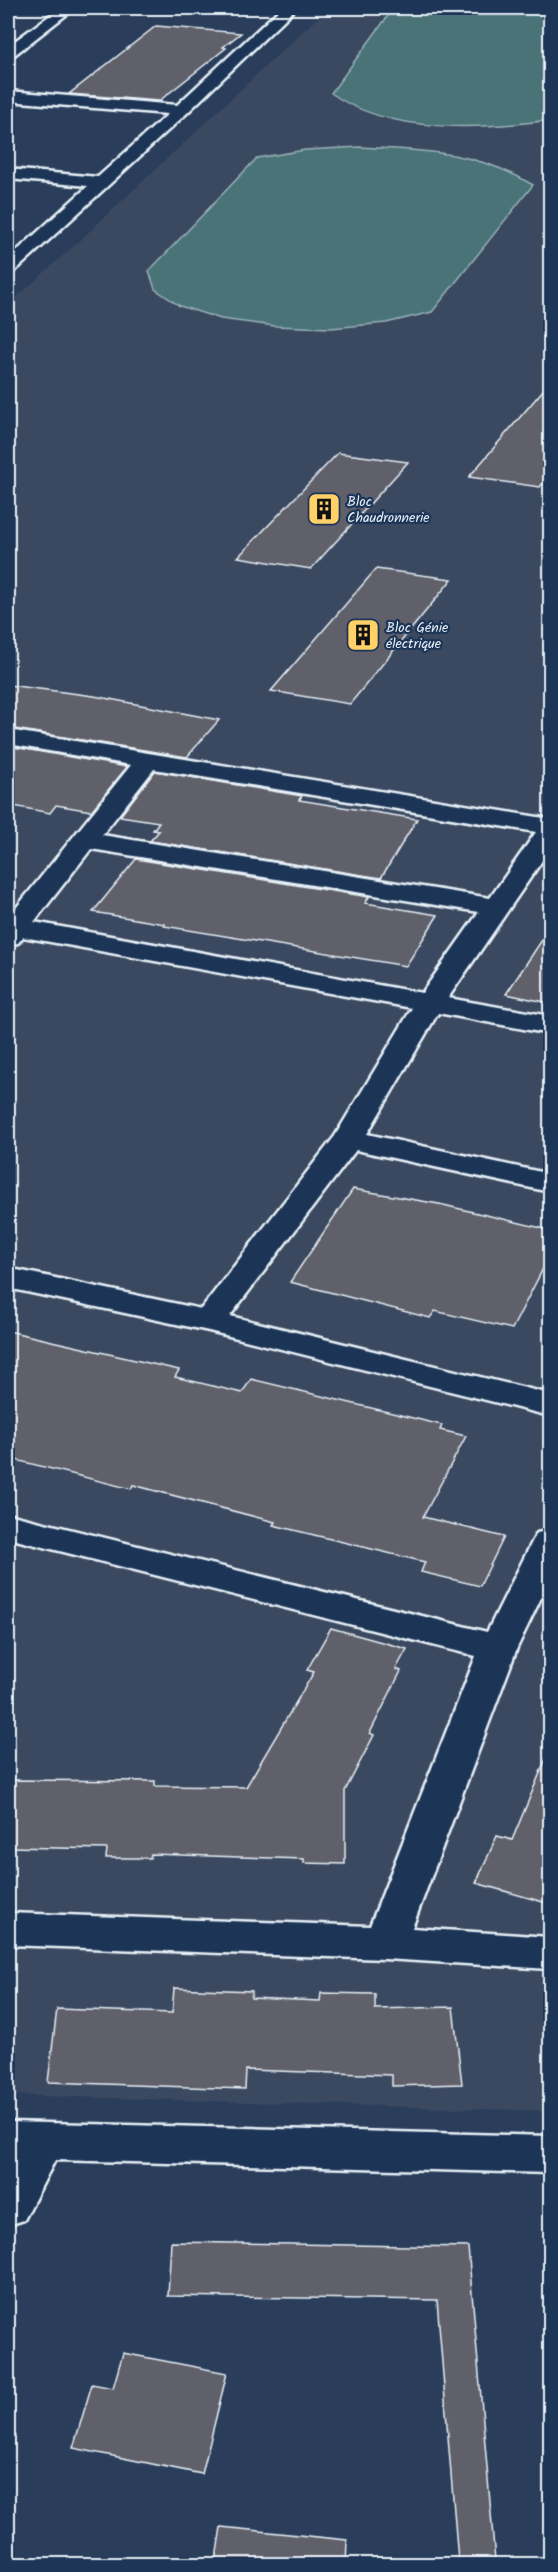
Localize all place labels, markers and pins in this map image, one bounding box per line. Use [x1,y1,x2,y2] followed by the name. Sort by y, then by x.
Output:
[306,491,342,527] building icon: Bloc Chaudronnerie
[347,491,430,529] place label: Bloc Chaudronnerie
[345,617,381,653] building icon: Bloc Génie électrique
[386,617,449,655] place label: Bloc Génie électrique

